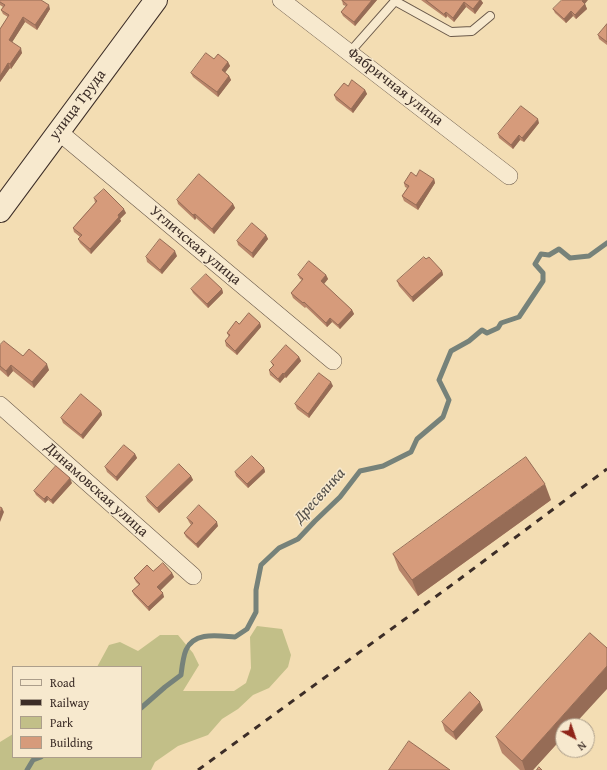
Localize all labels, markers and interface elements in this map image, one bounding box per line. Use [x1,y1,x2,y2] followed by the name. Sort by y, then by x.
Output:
[343,44,447,130] street label: Фабричная улица
[46,66,110,144] street label: улица Труда
[146,203,244,289] street label: Угличская улица
[41,439,151,541] street label: Динамовская улица
[290,464,350,528] water label: Дресвянка
[12,666,142,758] legend
[50,674,75,691] text: Road
[50,694,89,711] text: Railway
[50,714,73,731] text: Park
[555,718,595,758] north arrow
[50,734,93,751] text: Building
[574,738,590,755] text: N

